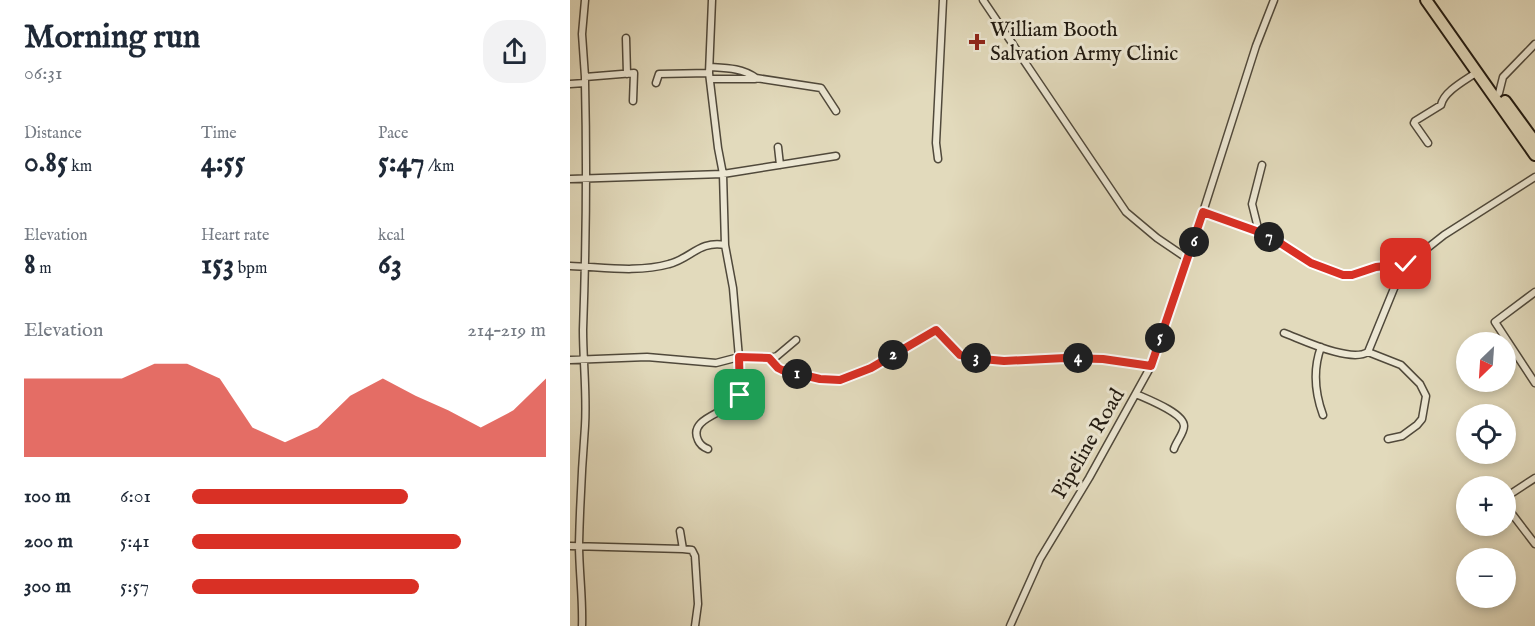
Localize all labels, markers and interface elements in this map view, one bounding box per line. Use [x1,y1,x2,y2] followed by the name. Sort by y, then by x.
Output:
[24,17,200,59] text: Morning run
[990,17,1178,68] place label: William Booth Salvation Army Clinic
[483,20,546,83] button: share
[968,33,986,51] marker: William Booth Salvation Army Clinic
[24,61,62,86] text: 06:31
[24,124,82,144] text: Distance
[201,124,237,144] text: Time
[378,124,408,144] text: Pace
[24,144,68,182] text: 0.85
[201,144,245,182] text: 4:55
[378,144,425,182] text: 5:47
[68,157,92,177] text: km
[425,157,454,177] text: /km
[1254,222,1284,252] pin: 7
[24,226,87,246] text: Elevation
[201,226,269,246] text: Heart rate
[378,226,405,246] text: kcal
[1179,227,1209,257] pin: 6
[1265,227,1273,247] text: 7
[1191,232,1197,252] text: 6
[1380,238,1431,289] pin
[24,246,36,284] text: 8
[201,246,234,284] text: 153
[378,246,402,284] text: 63
[1389,247,1422,280] icon: check
[36,259,52,279] text: m
[234,259,267,279] text: bpm
[24,318,103,343] text: Elevation
[467,318,546,343] text: 214–219 m
[1145,323,1175,353] pin: 5
[1157,328,1163,348] text: 5
[1456,332,1516,392] north arrow
[1456,332,1516,608] map controls
[878,340,908,370] pin: 2
[961,343,991,373] pin: 3
[1063,343,1093,373] pin: 4
[889,345,897,365] text: 2
[973,348,979,368] text: 3
[1074,348,1082,368] text: 4
[782,359,812,389] pin: 1
[794,364,800,384] text: 1
[714,369,765,420] pin
[723,378,756,411] icon: arrive
[1047,383,1132,504] street label: Pipeline Road
[1456,404,1516,464] button: locate
[1456,476,1516,536] button: +
[24,484,71,509] text: 100 m
[120,484,151,509] text: 6:01
[24,529,73,554] text: 200 m
[120,529,150,554] text: 5:41
[1456,548,1516,608] button: −
[24,574,71,599] text: 300 m
[120,574,149,599] text: 5:57

